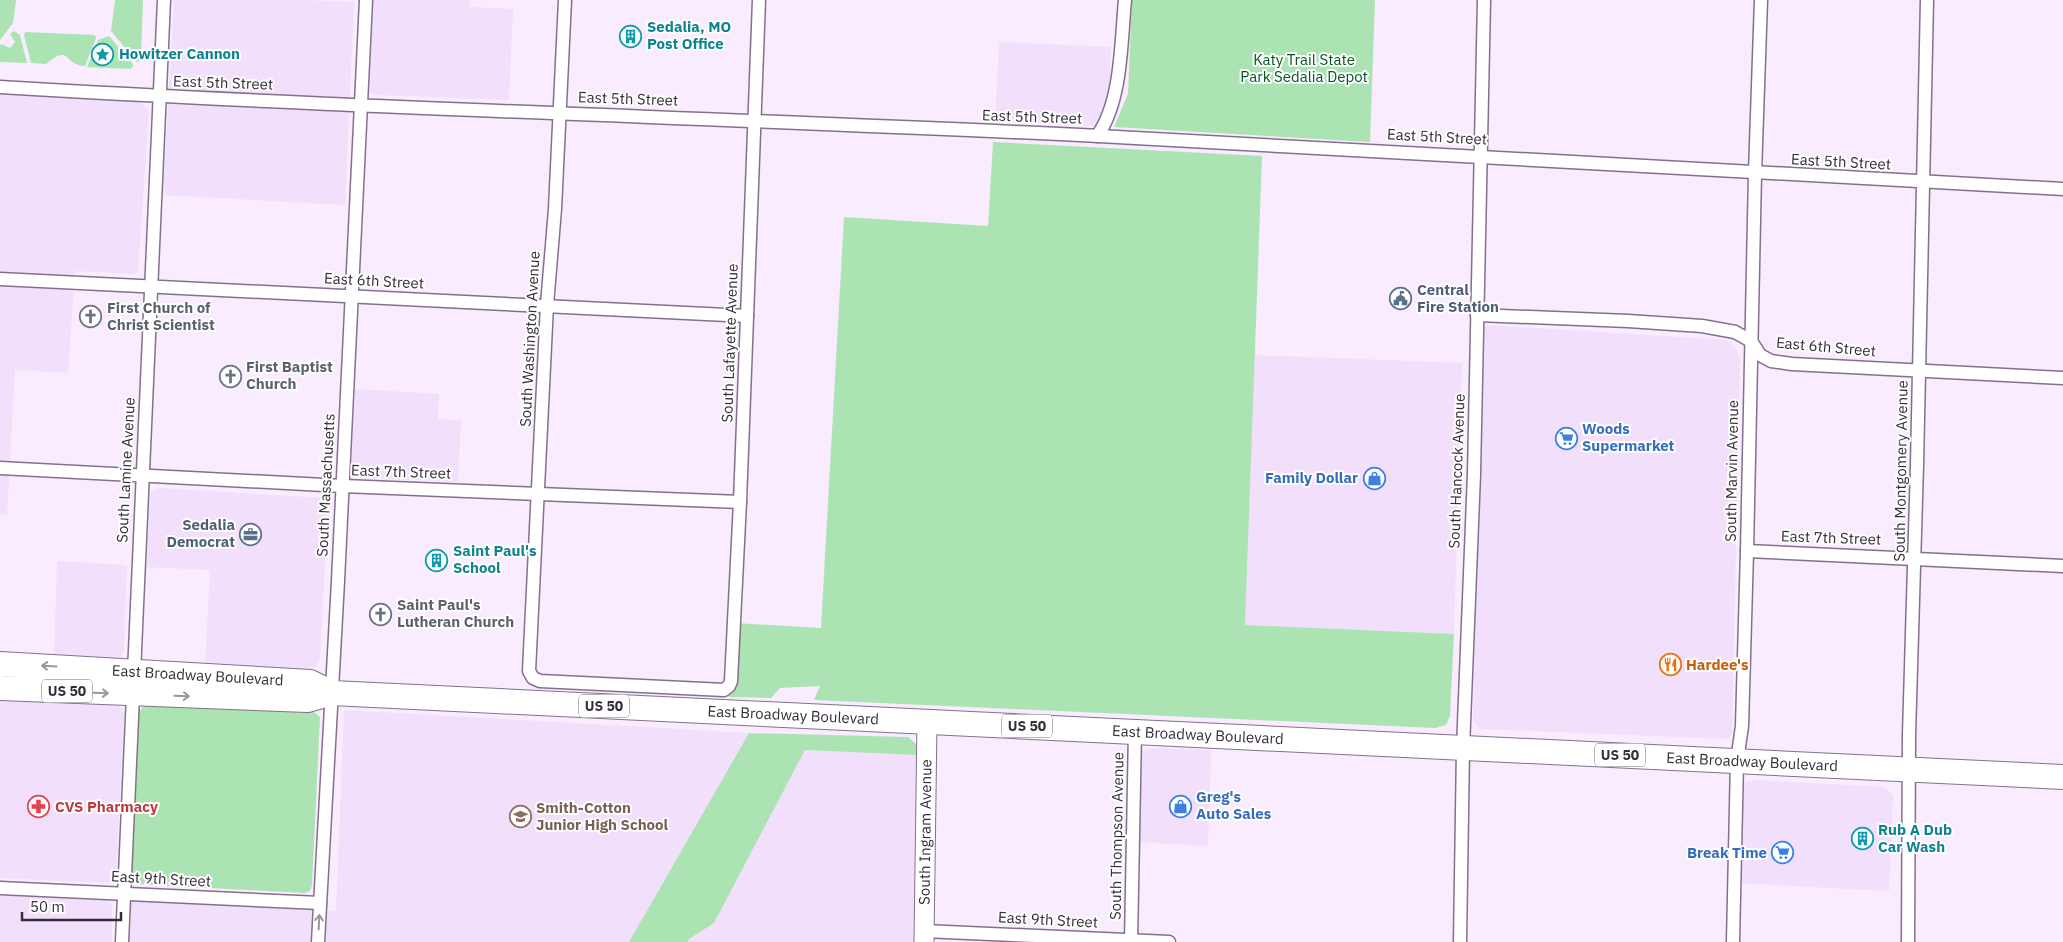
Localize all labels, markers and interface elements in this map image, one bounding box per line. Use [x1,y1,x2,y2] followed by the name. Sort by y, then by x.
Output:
[647,17,731,53] place label: Sedalia, MO Post Office
[619,24,643,48] building icon: Sedalia, MO Post Office
[91,42,115,66] place icon: Howitzer Cannon
[119,44,240,63] place label: Howitzer Cannon
[1240,50,1368,86] park label: Katy Trail State Park Sedalia Depot
[173,71,273,94] street label: East 5th Street
[578,87,678,110] street label: East 5th Street
[982,105,1082,128] street label: East 5th Street
[1386,124,1488,149] street label: East 5th Street
[1790,149,1892,174] street label: East 5th Street
[515,251,544,427] street label: South Washington Avenue
[717,263,742,423] street label: South Lafayette Avenue
[323,268,425,293] street label: East 6th Street
[1417,280,1499,316] place label: Central Fire Station
[1389,287,1413,311] public building icon: Central Fire Station
[107,298,215,334] place label: First Church of Christ Scientist
[79,305,103,329] church icon: First Church of Christ Scientist
[1775,333,1877,360] street label: East 6th Street
[246,357,333,393] place label: First Baptist Church
[218,364,242,388] church icon: First Baptist Church
[1889,380,1912,562] street label: South Montgomery Avenue
[1444,393,1469,549] street label: South Hancock Avenue
[112,397,139,543] street label: South Lamine Avenue
[1721,400,1742,542] street label: South Marvin Avenue
[312,413,339,557] street label: South Massachusetts
[1582,419,1675,455] place label: Woods Supermarket
[1554,426,1578,450] supermarket icon: Woods Supermarket
[351,460,451,483] street label: East 7th Street
[1362,466,1386,490] shop icon: Family Dollar
[1265,468,1358,487] place label: Family Dollar
[166,515,235,551] place label: Sedalia Democrat
[239,522,263,546] office icon: Sedalia Democrat
[1781,526,1881,549] street label: East 7th Street
[453,541,537,577] place label: Saint Paul's School
[425,548,449,572] building icon: Saint Paul's School
[397,595,514,631] place label: Saint Paul's Lutheran Church
[369,602,393,626] church icon: Saint Paul's Lutheran Church
[1658,653,1682,677] restaurant icon: Hardee's
[1686,655,1749,674] place label: Hardee's
[111,661,284,689] street label: East Broadway Boulevard
[41,662,57,671] one-way arrow
[42,679,92,702] road number: US 50
[93,688,109,697] one-way arrow
[174,691,190,700] one-way arrow
[579,694,629,718] road number: US 50
[707,701,880,729] street label: East Broadway Boulevard
[1002,714,1052,738] road number: US 50
[1111,721,1284,748] street label: East Broadway Boulevard
[1595,744,1645,766] road number: US 50
[1666,748,1838,775] street label: East Broadway Boulevard
[1106,752,1127,920] street label: South Thompson Avenue
[915,759,935,905] street label: South Ingram Avenue
[1196,787,1272,823] place label: Greg's Auto Sales
[1168,794,1192,818] shop icon: Greg's Auto Sales
[27,795,51,819] pharmacy icon: CVS Pharmacy
[55,797,158,816] place label: CVS Pharmacy
[536,798,669,834] place label: Smith-Cotton Junior High School
[508,805,532,829] school or university icon: Smith-Cotton Junior High School
[1878,820,1952,856] place label: Rub A Dub Car Wash
[1850,827,1874,851] building icon: Rub A Dub Car Wash
[1771,841,1795,865] supermarket icon: Break Time
[1687,843,1767,862] place label: Break Time
[110,866,212,891] street label: East 9th Street
[22,890,121,922] scale bar
[30,897,65,916] text: 50 m
[997,907,1099,932] street label: East 9th Street
[315,915,324,931] one-way arrow

